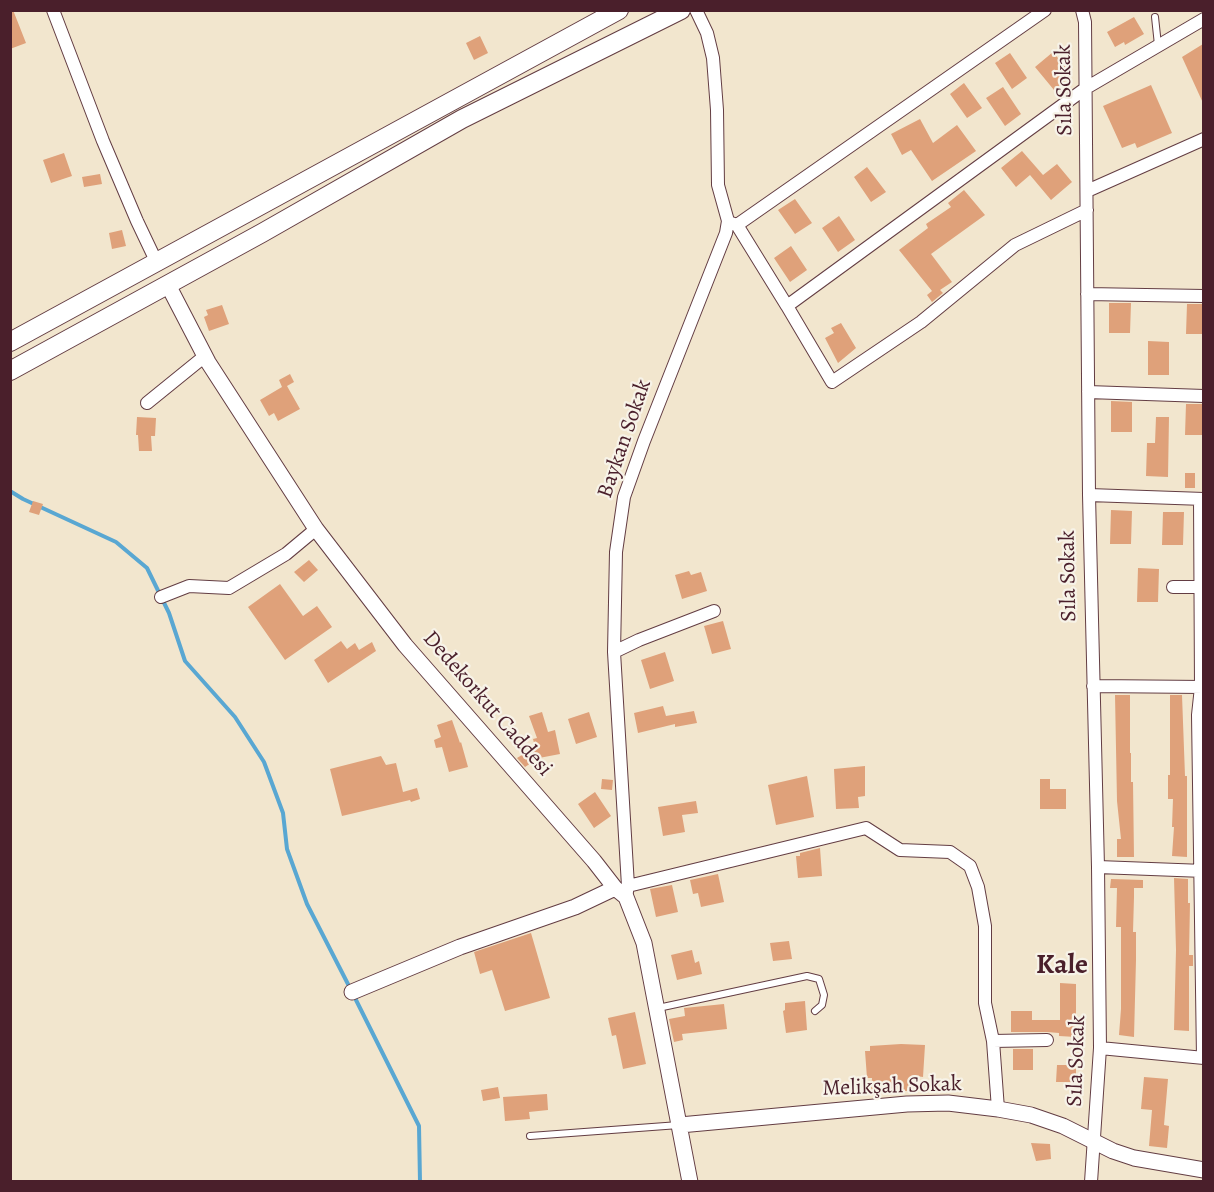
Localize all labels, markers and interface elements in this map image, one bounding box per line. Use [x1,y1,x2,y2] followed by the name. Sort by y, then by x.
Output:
[1051,44,1079,136] street label: Sıla Sokak
[592,376,658,502] street label: Baykan Sokak
[1055,530,1083,622] street label: Sıla Sokak
[417,626,557,782] street label: Dedekorkut Caddesi
[1036,949,1088,983] district label: Kale
[1062,1015,1092,1107] street label: Sıla Sokak
[822,1071,962,1103] street label: Melikşah Sokak

